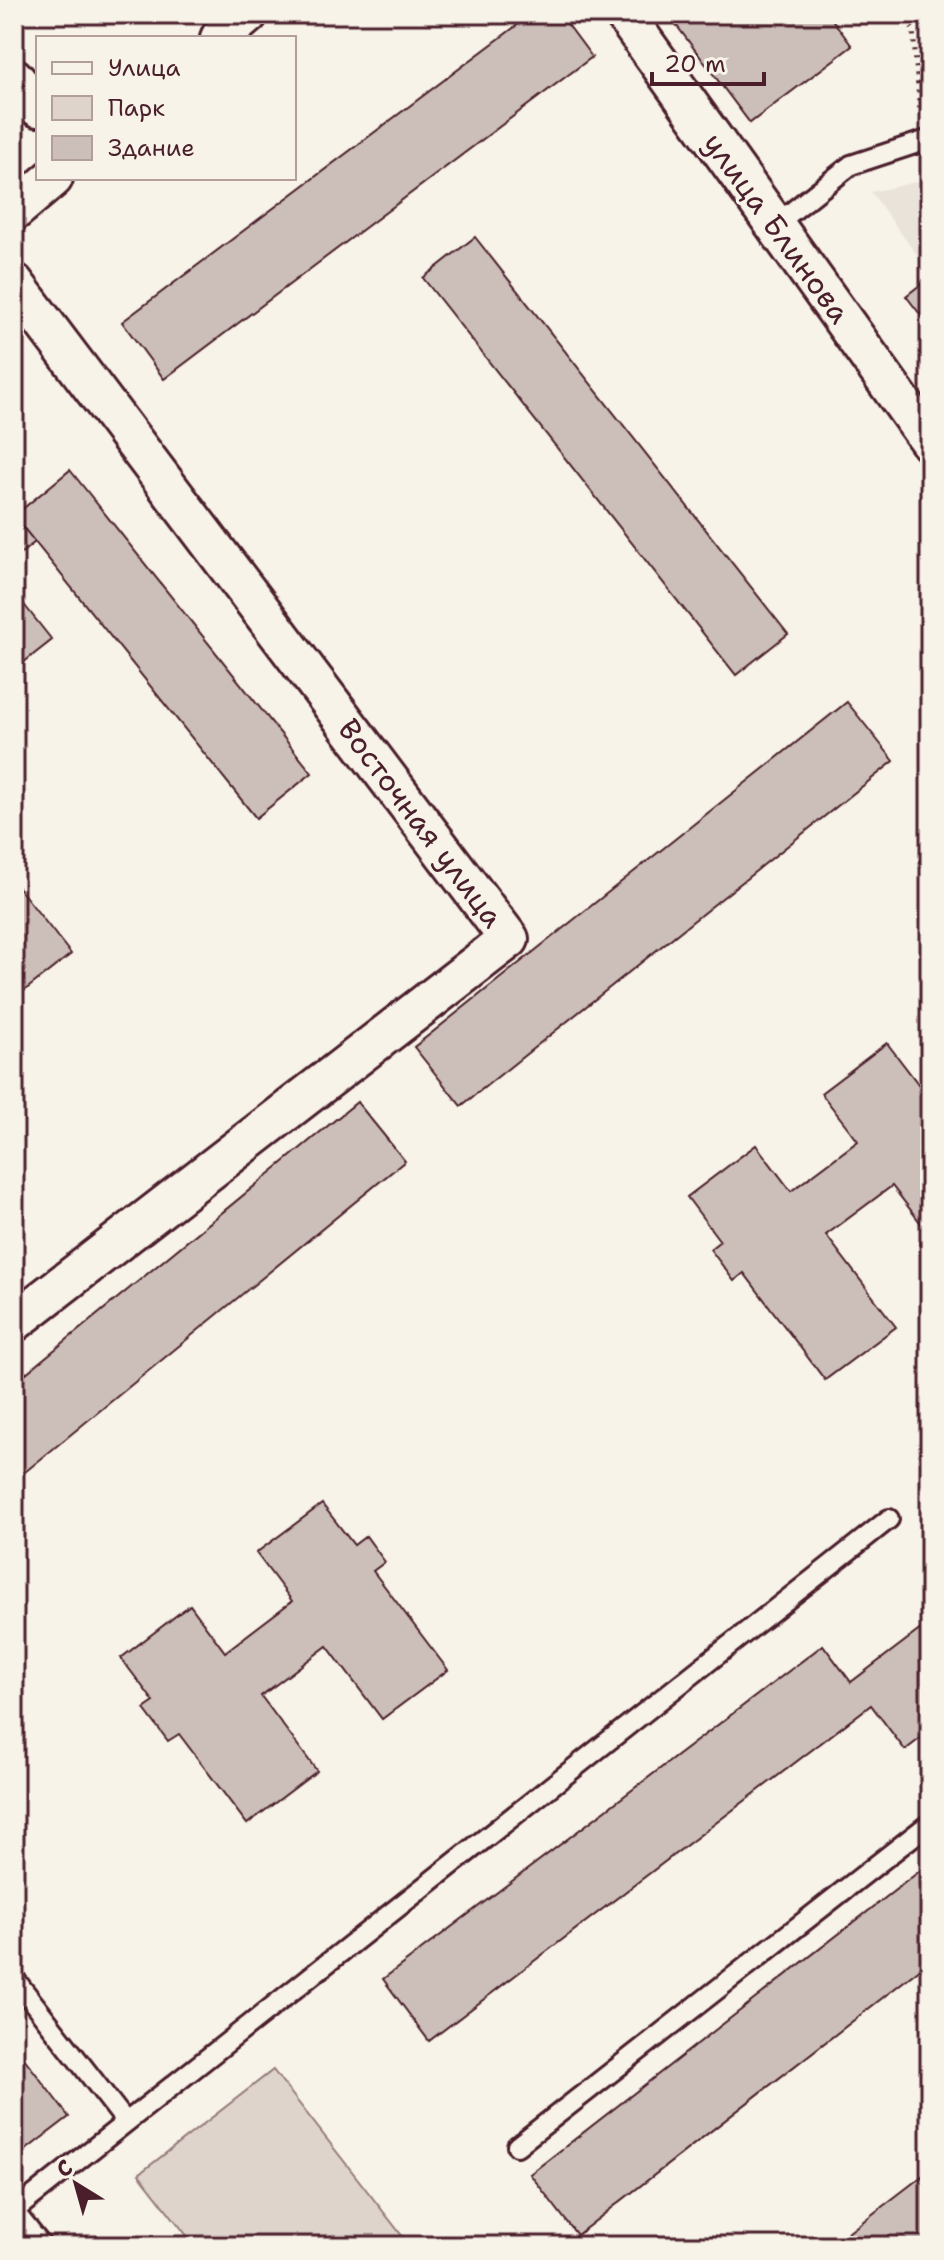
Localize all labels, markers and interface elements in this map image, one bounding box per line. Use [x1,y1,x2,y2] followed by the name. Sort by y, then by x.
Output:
[36,36,296,180] legend
[652,36,764,86] scale bar
[664,48,726,80] text: 20 m
[108,52,181,84] text: Улица
[108,92,165,124] text: Парк
[694,124,860,332] street label: улица Блинова
[108,132,195,164] text: Здание
[329,710,513,936] street label: Восточная улица
[36,2144,116,2224] north arrow
[50,2153,78,2184] text: С

